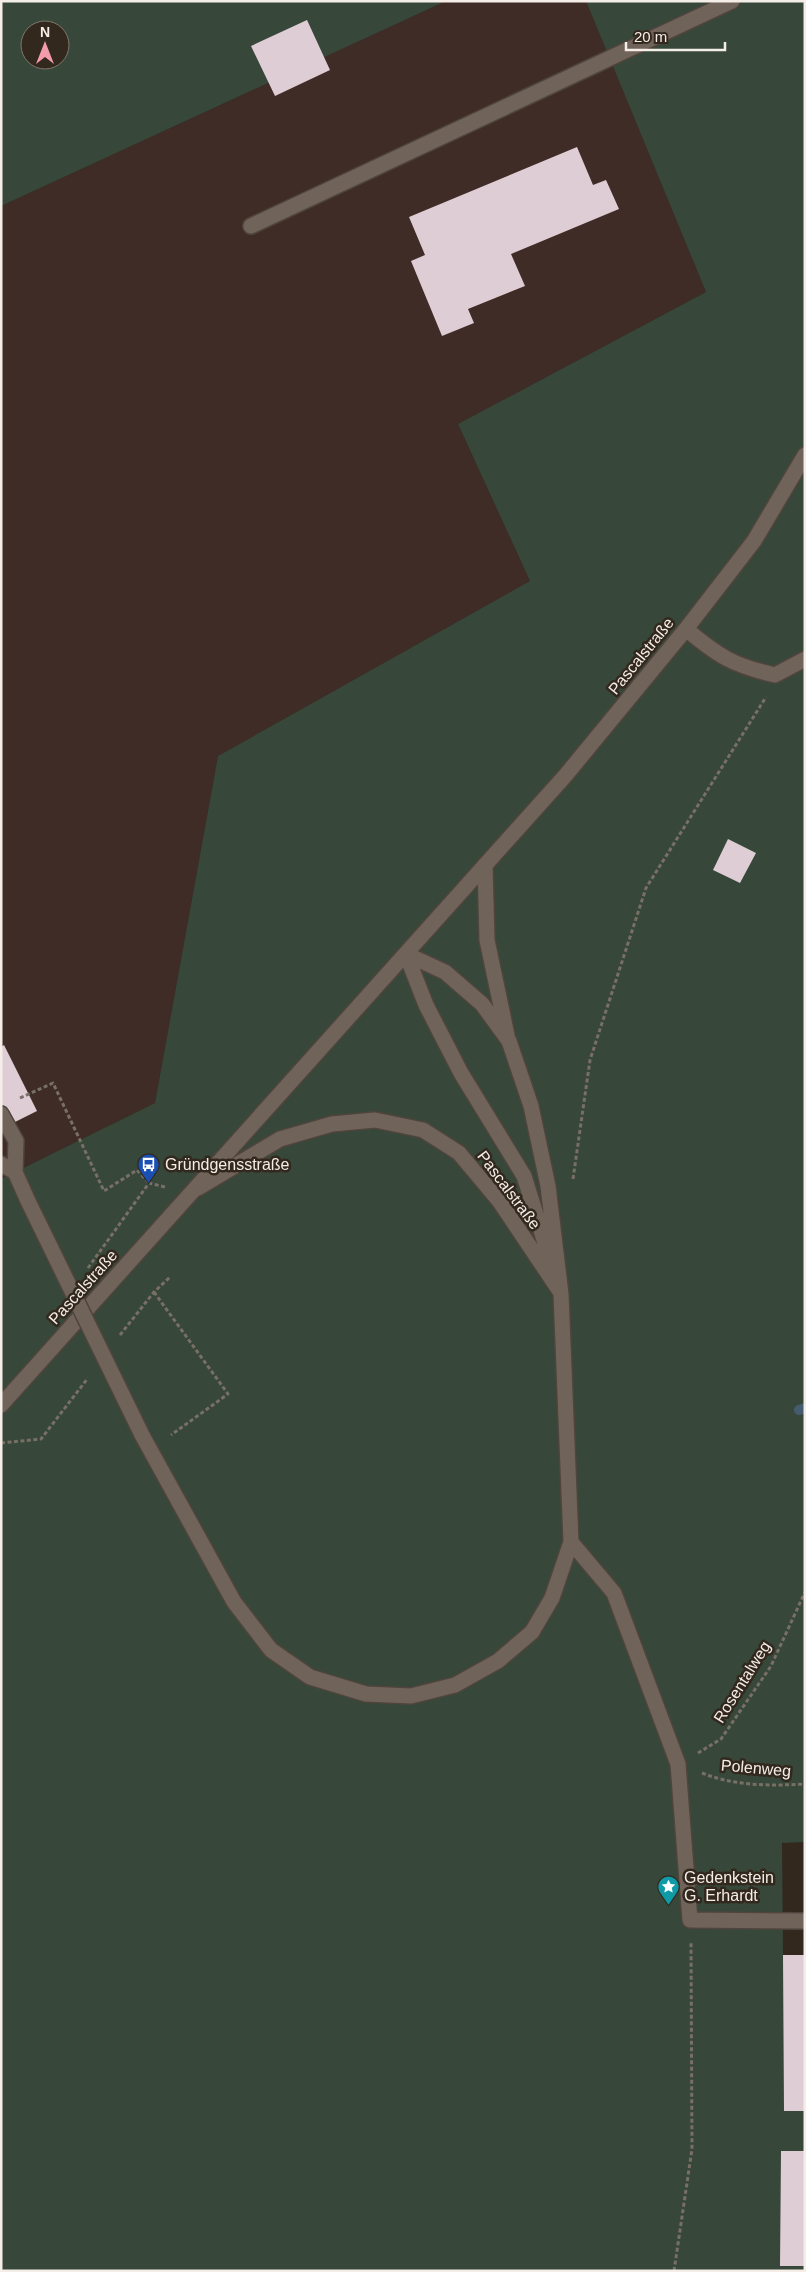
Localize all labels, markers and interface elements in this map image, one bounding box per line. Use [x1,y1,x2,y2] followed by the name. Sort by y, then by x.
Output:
[20,20,70,70] north arrow
[626,20,725,52] scale bar
[40,24,50,40] text: N
[634,28,667,45] text: 20 m
[605,614,677,698] street label: Pascalstraße
[474,1148,544,1232] street label: Pascalstraße
[137,1152,161,1183] bus stop icon: Gründgensstraße
[165,1156,290,1173] place label: Gründgensstraße
[45,1247,121,1327] street label: Pascalstraße
[710,1638,774,1726] street label: Rosentalweg
[720,1756,792,1780] street label: Polenweg
[684,1869,774,1904] place label: Gedenkstein G. Erhardt
[656,1874,680,1905] place icon: Gedenkstein G. Erhardt

